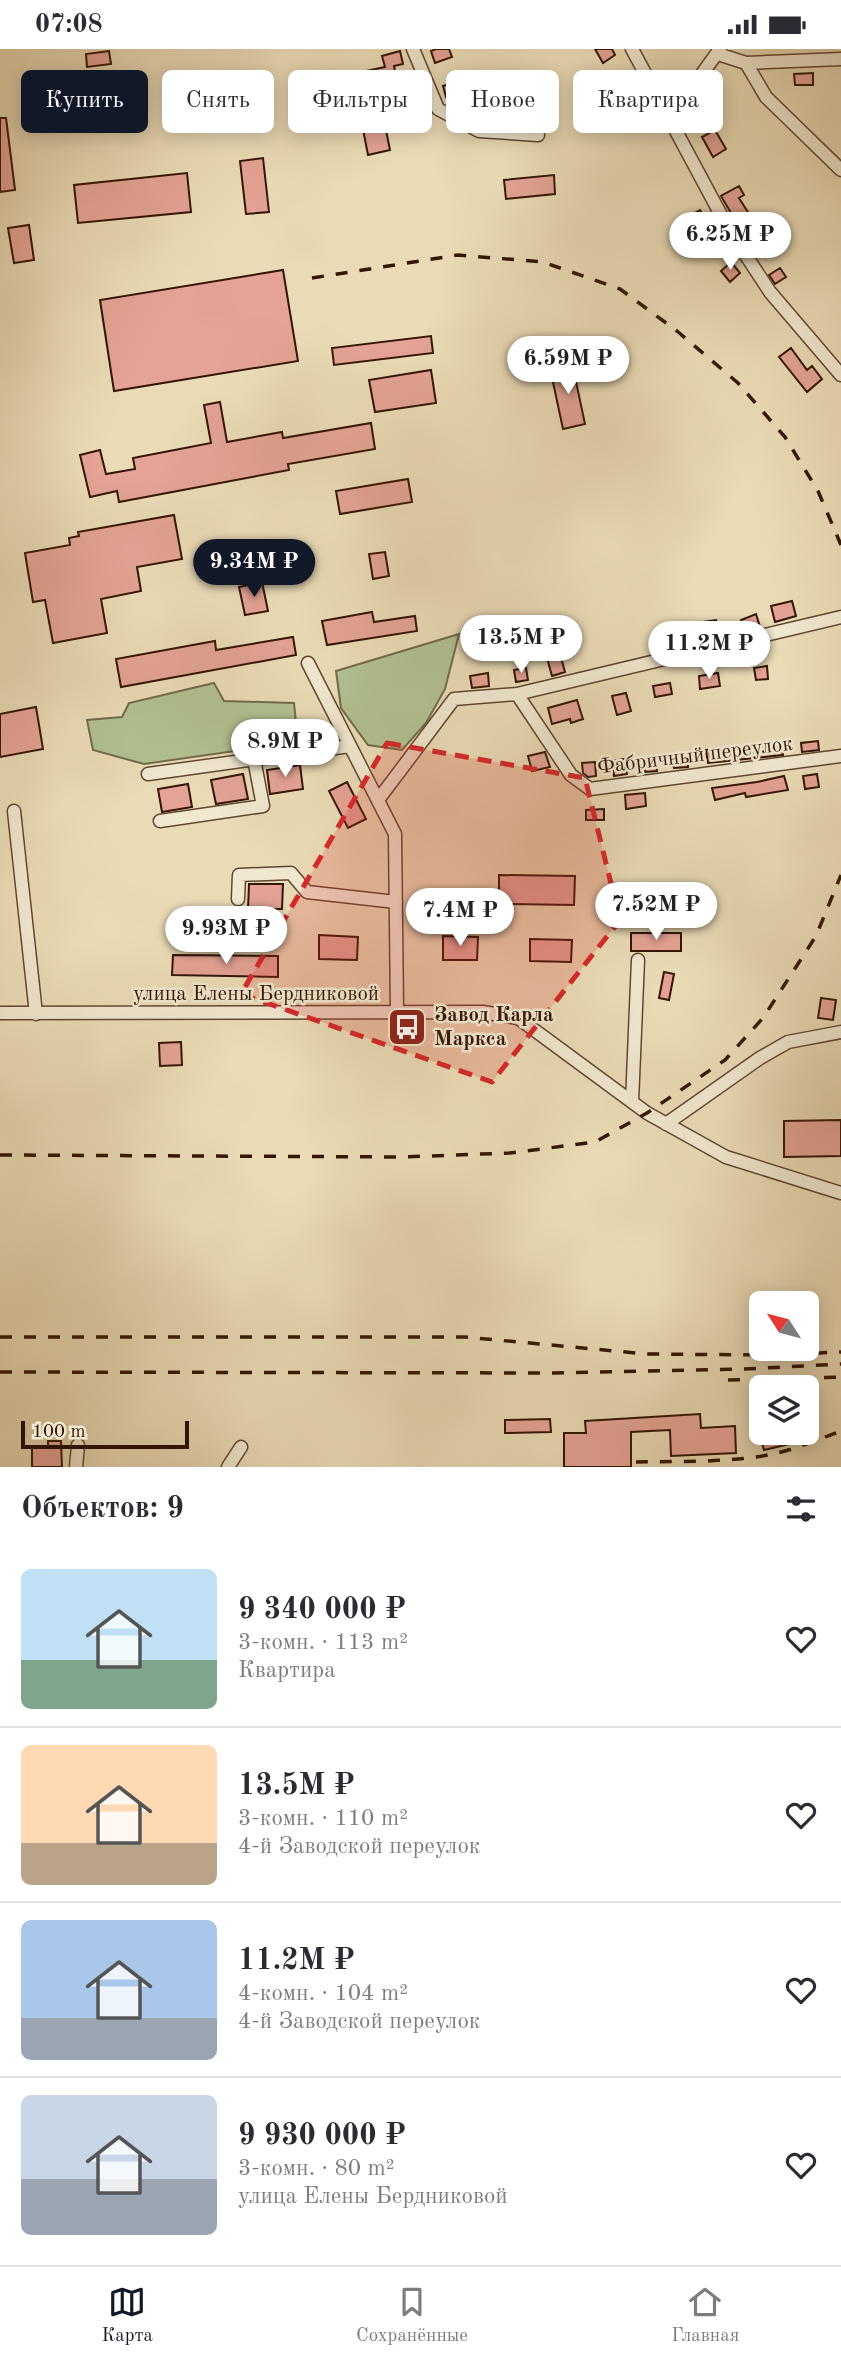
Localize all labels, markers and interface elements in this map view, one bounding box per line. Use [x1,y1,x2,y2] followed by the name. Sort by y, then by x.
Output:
[35,12,103,38] text: 07:08
[21,70,148,133] chip: Купить
[162,70,274,133] chip: Снять
[288,70,432,133] chip: Фильтры
[446,70,559,133] chip: Новое
[573,70,723,133] chip: Квартира
[665,213,795,272] pin: 6.25M ₽
[685,223,775,246] text: 6.25M ₽
[503,337,633,396] pin: 6.59M ₽
[523,347,613,370] text: 6.59M ₽
[189,539,319,599] pin: 9.34M ₽
[209,550,299,573] text: 9.34M ₽
[456,615,586,675] pin: 13.5M ₽
[644,621,774,681] pin: 11.2M ₽
[476,626,566,649] text: 13.5M ₽
[664,632,754,655] text: 11.2M ₽
[228,719,342,779] pin: 8.9M ₽
[247,730,323,753] text: 8.9M ₽
[596,734,794,778] street label: Фабричный переулок
[591,883,721,942] pin: 7.52M ₽
[403,888,517,948] pin: 7.4M ₽
[611,893,701,916] text: 7.52M ₽
[422,899,498,922] text: 7.4M ₽
[161,907,291,966] pin: 9.93M ₽
[181,917,271,940] text: 9.93M ₽
[133,984,379,1005] street label: улица Елены Бердниковой
[434,1005,554,1050] place label: Завод Карла Маркса
[386,1006,428,1048] bus stop icon: Завод Карла Маркса
[749,1291,819,1361] north arrow
[749,1291,819,1445] map controls
[749,1375,819,1445] button: layers
[21,1418,189,1450] scale bar
[32,1423,85,1442] text: 100 m
[782,1490,820,1528] icon: filters
[21,1494,184,1524] text: Объектов: 9
[238,1595,406,1625] text: 9 340 000 ₽
[77,1597,161,1681] icon: home
[782,1620,820,1658] icon: heart
[238,1631,408,1654] text: 3-комн. · 113 m²
[238,1659,336,1682] text: Квартира
[238,1771,355,1801] text: 13.5M ₽
[77,1773,161,1857] icon: home
[782,1796,820,1834] icon: heart
[238,1807,408,1830] text: 3-комн. · 110 m²
[238,1835,480,1858] text: 4-й Заводской переулок
[238,1946,355,1976] text: 11.2M ₽
[77,1948,161,2032] icon: home
[782,1971,820,2009] icon: heart
[238,1982,408,2005] text: 4-комн. · 104 m²
[238,2010,480,2033] text: 4-й Заводской переулок
[238,2121,406,2151] text: 9 930 000 ₽
[77,2123,161,2207] icon: home
[782,2146,820,2184] icon: heart
[238,2157,395,2180] text: 3-комн. · 80 m²
[238,2185,508,2208] text: улица Елены Бердниковой
[102,2283,153,2348] tab: Карта
[356,2283,468,2348] tab: Сохранённые
[671,2283,739,2348] tab: Главная

